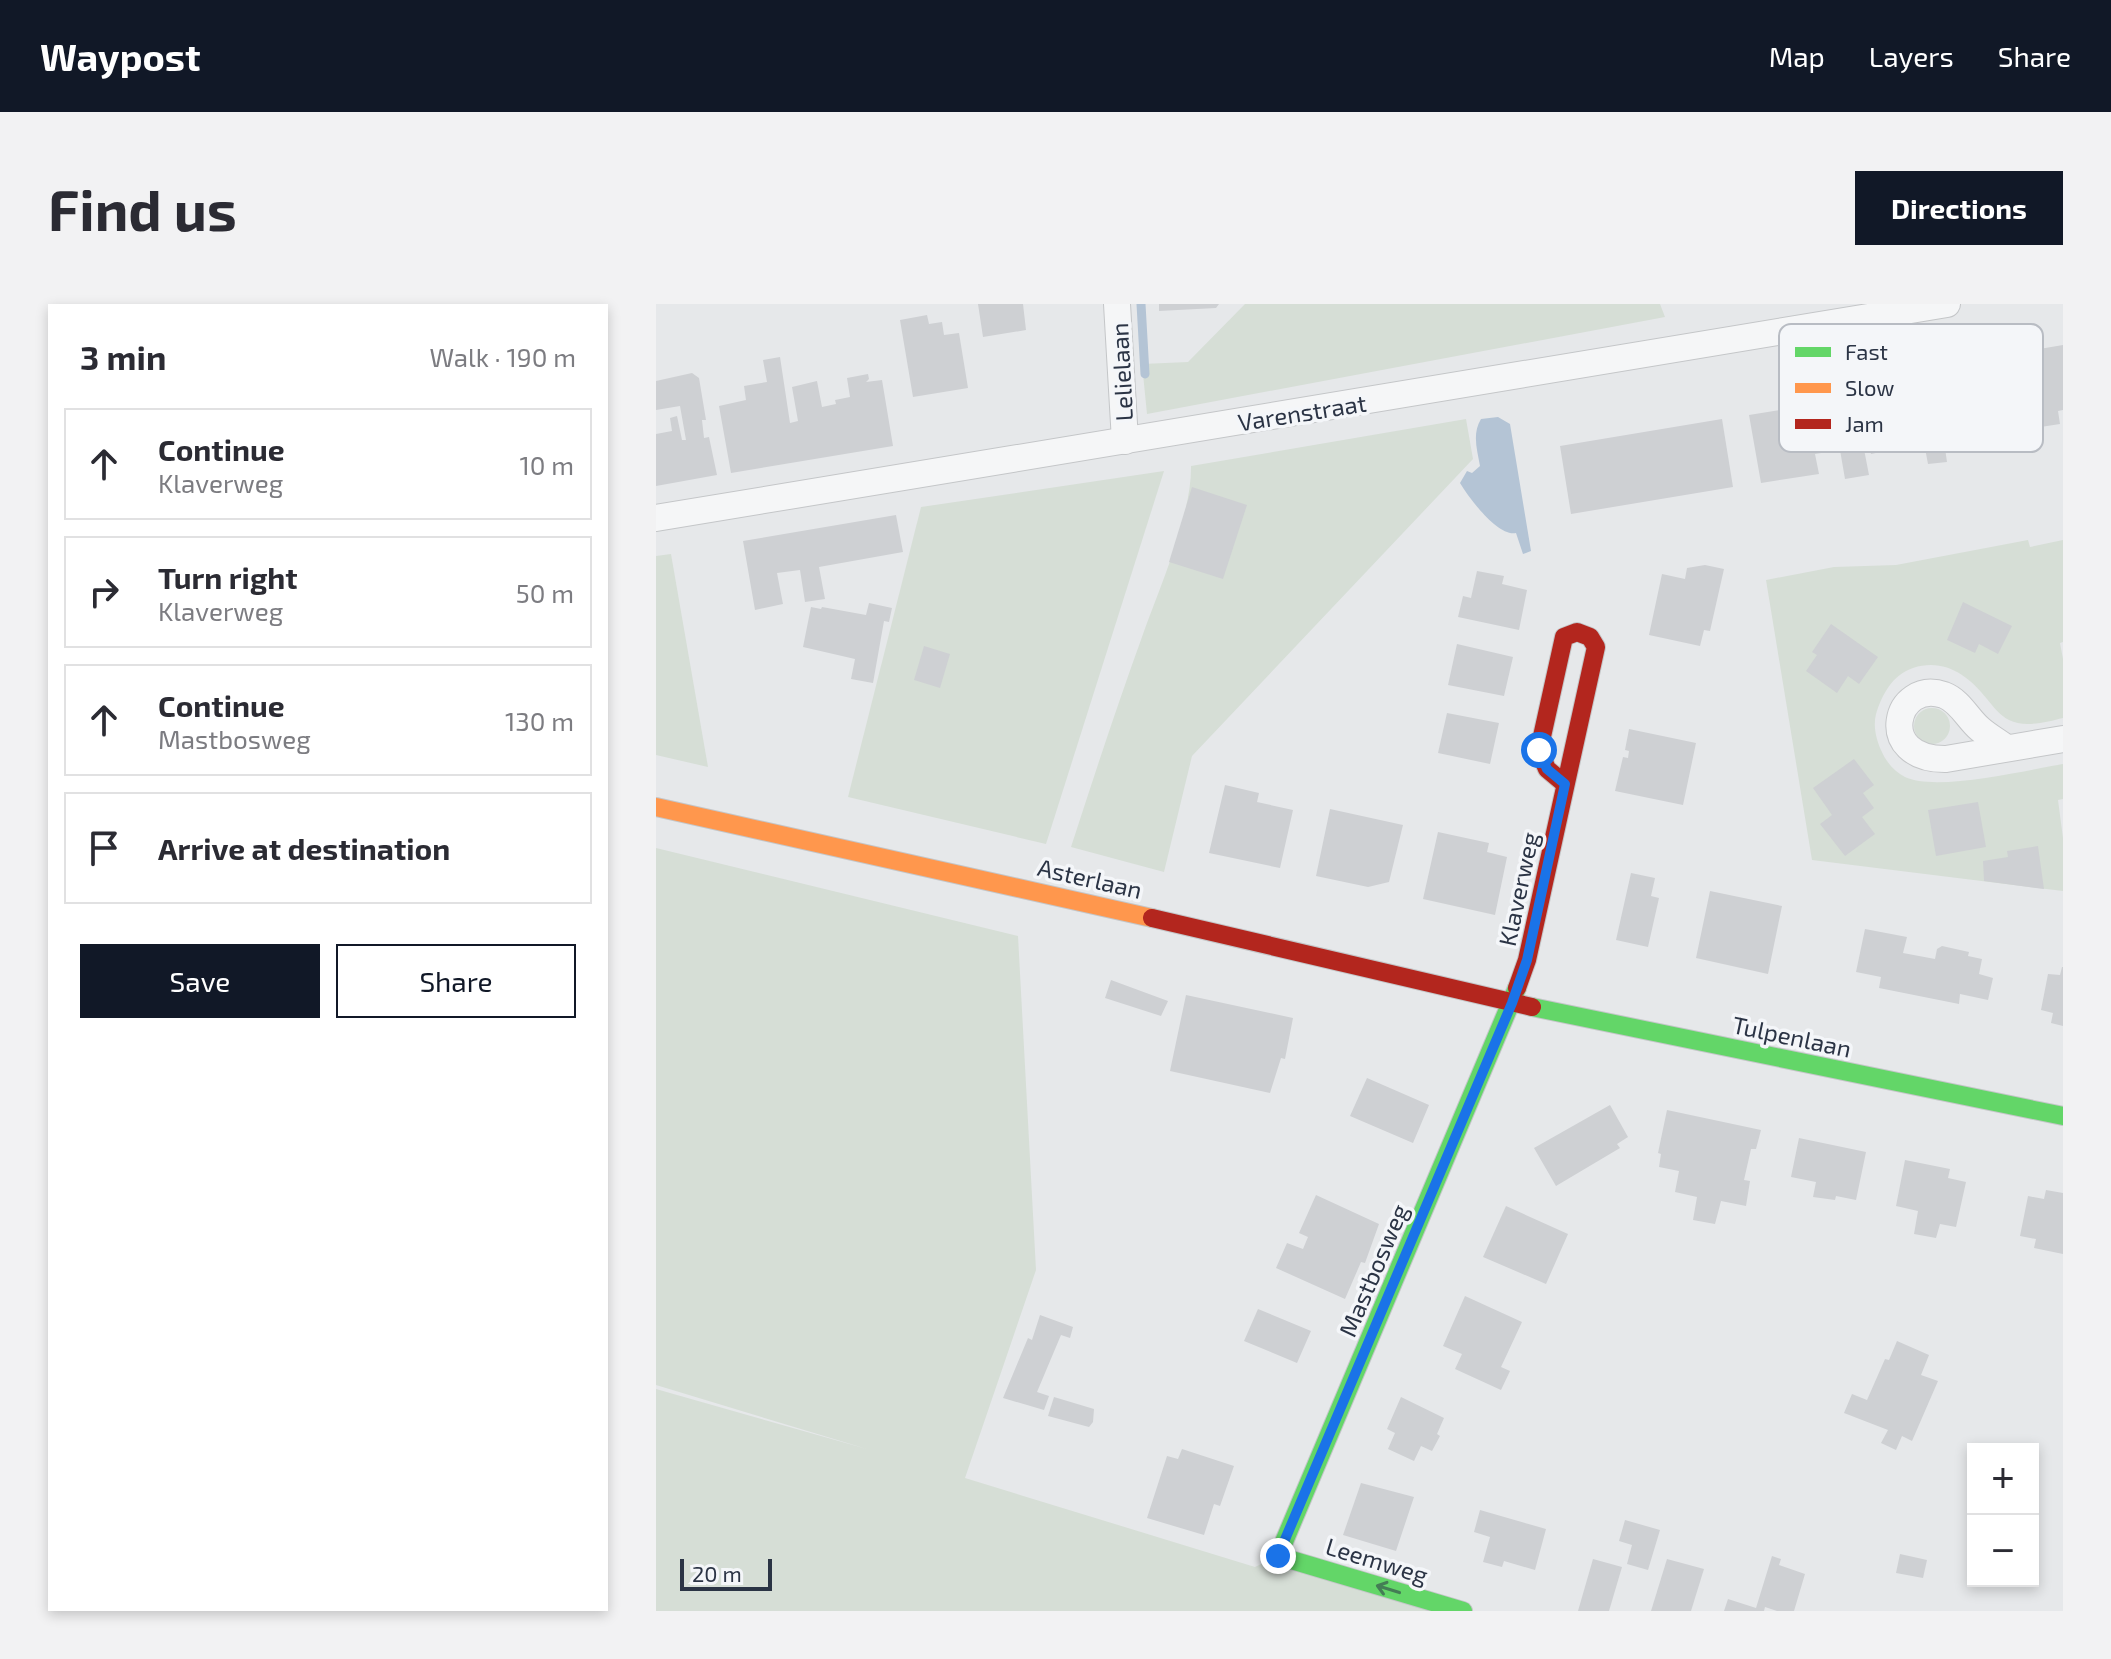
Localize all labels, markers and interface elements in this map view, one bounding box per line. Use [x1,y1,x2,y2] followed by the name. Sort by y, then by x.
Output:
[40,33,201,79] text: Waypost
[1769,39,1825,73] text: Map
[1869,39,1954,73] text: Layers
[1998,39,2071,73] text: Share
[1855,171,2063,245] button: Directions
[48,175,237,242] text: Find us
[1104,322,1138,422] street label: Lelielaan
[1779,324,2043,452] legend
[80,336,166,377] text: 3 min
[1845,338,1888,364] text: Fast
[429,341,576,372] text: Walk · 190 m
[1845,374,1894,400] text: Slow
[1236,388,1368,436] street label: Varenstraat
[1845,410,1884,436] text: Jam
[158,431,285,467] text: Continue
[82,442,126,486] icon: ahead
[519,449,574,480] text: 10 m
[158,467,283,498] text: Klaverweg
[158,559,298,595] text: Turn right
[82,570,126,614] icon: right
[516,577,574,608] text: 50 m
[158,595,283,626] text: Klaverweg
[158,687,285,723] text: Continue
[82,698,126,742] icon: ahead
[505,705,574,736] text: 130 m
[158,723,311,754] text: Mastbosweg
[1521,732,1557,768] route start
[82,826,126,870] icon: arrive
[1492,829,1544,949] street label: Klaverweg
[158,830,450,866] text: Arrive at destination
[1035,852,1145,904] street label: Asterlaan
[80,944,320,1018] button: Save
[336,944,576,1018] button: Share
[1730,1009,1854,1063] street label: Tulpenlaan
[1332,1199,1414,1341] street label: Mastbosweg
[1967,1443,2039,1587] map controls
[1967,1443,2039,1515] button: +
[1967,1515,2039,1587] button: −
[1323,1531,1431,1589] street label: Leemweg
[1260,1538,1296,1574] route end
[680,1555,772,1591] scale bar
[692,1560,742,1586] text: 20 m
[1376,1581,1401,1595] one-way arrow

